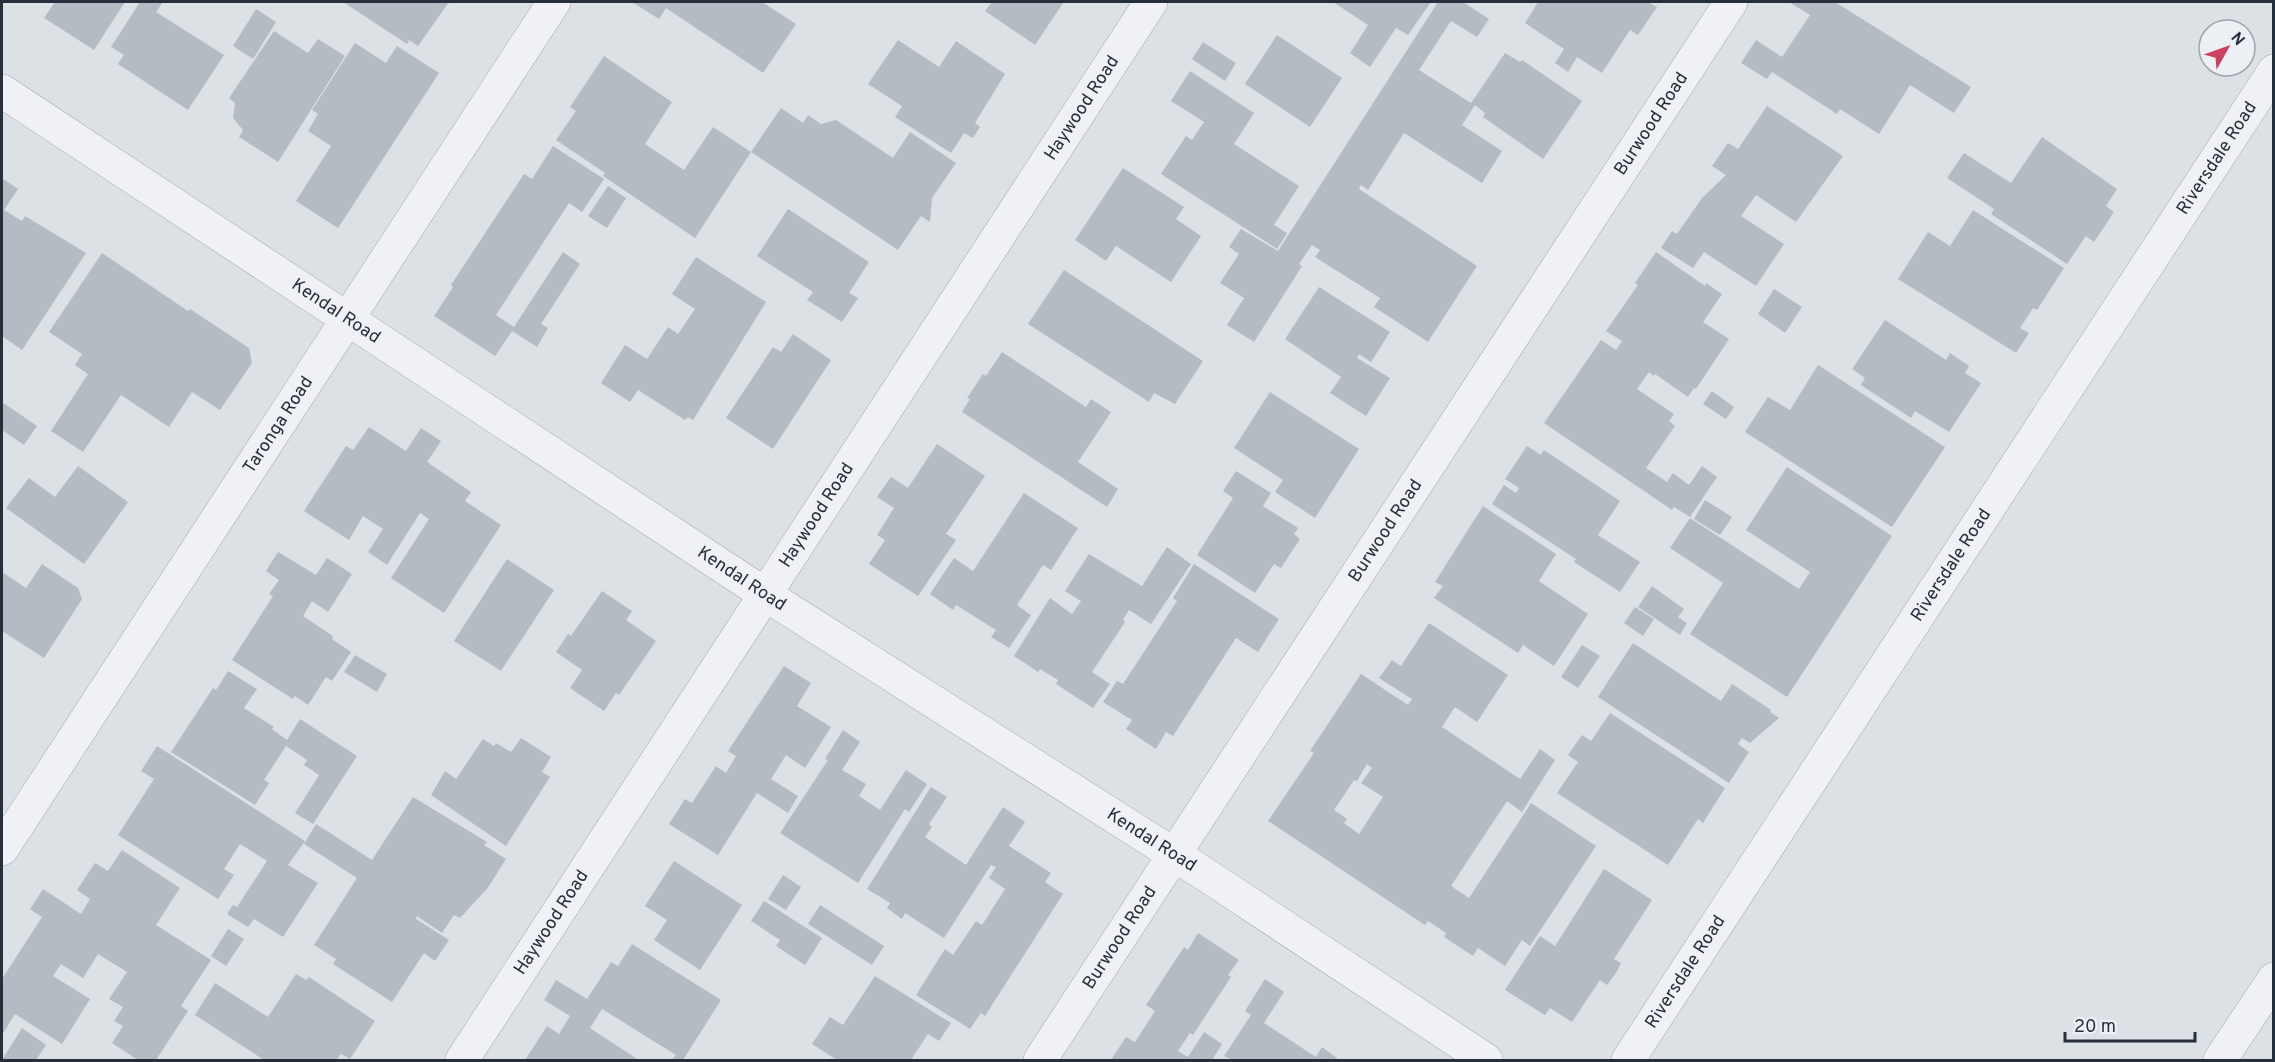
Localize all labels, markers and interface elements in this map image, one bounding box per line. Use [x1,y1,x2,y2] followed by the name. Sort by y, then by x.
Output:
[2197,18,2257,78] north arrow
[2226,29,2248,50] text: N
[1039,51,1124,165] street label: Haywood Road
[1609,68,1693,180] street label: Burwood Road
[2172,97,2262,219] street label: Riversdale Road
[287,274,385,349] street label: Kendal Road
[238,372,318,478] street label: Taronga Road
[774,459,859,572] street label: Haywood Road
[1344,475,1428,587] street label: Burwood Road
[1906,504,1997,626] street label: Riversdale Road
[693,541,790,616] street label: Kendal Road
[1102,803,1201,877] street label: Kendal Road
[509,866,594,979] street label: Haywood Road
[1078,882,1162,994] street label: Burwood Road
[1640,911,1731,1033] street label: Riversdale Road
[2065,1005,2196,1043] scale bar
[2074,1016,2116,1039] text: 20 m

